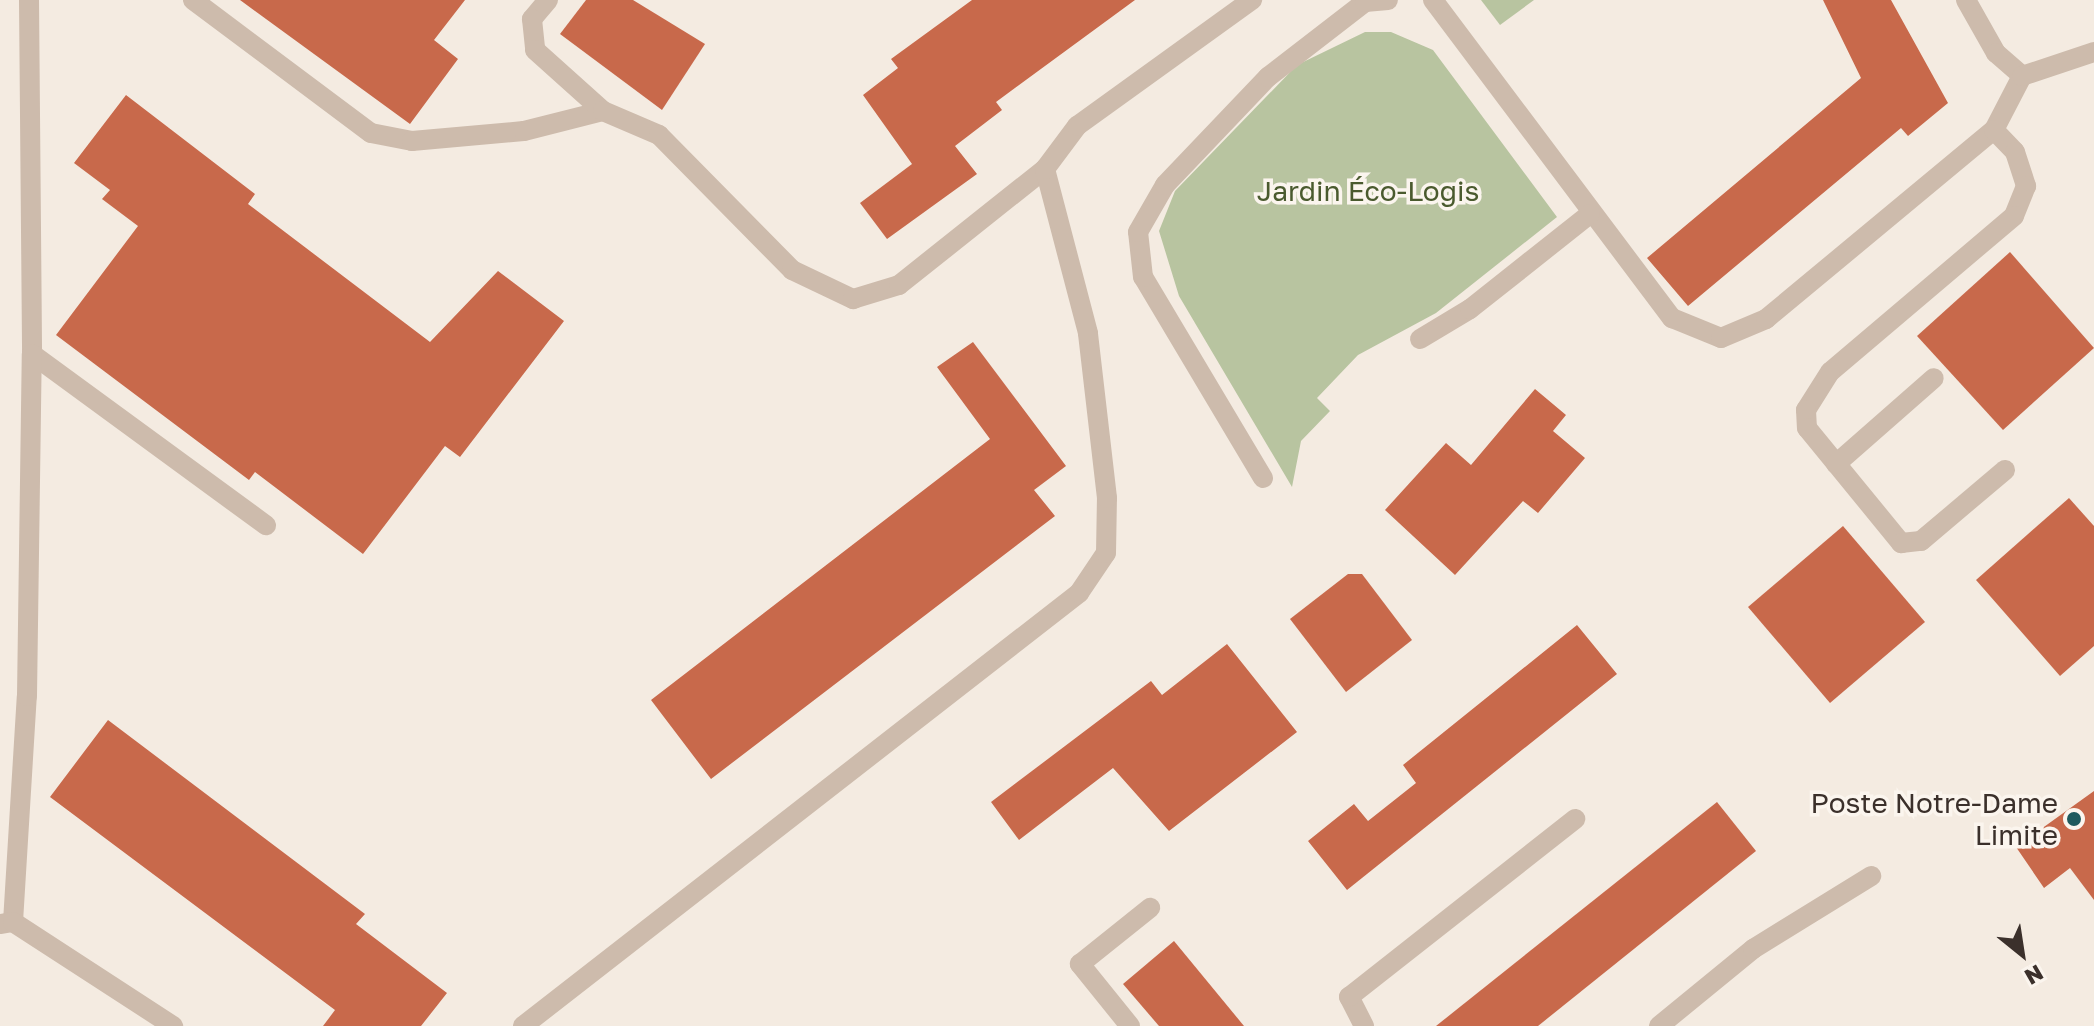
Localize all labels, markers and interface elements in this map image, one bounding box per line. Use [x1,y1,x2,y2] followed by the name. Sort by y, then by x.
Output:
[1257,174,1479,208] park label: Jardin Éco-Logis
[1811,786,2058,852] place label: Poste Notre-Dame Limite
[2065,810,2083,828] marker: Poste Notre-Dame Limite
[1982,914,2062,994] north arrow
[2020,959,2048,991] text: N

